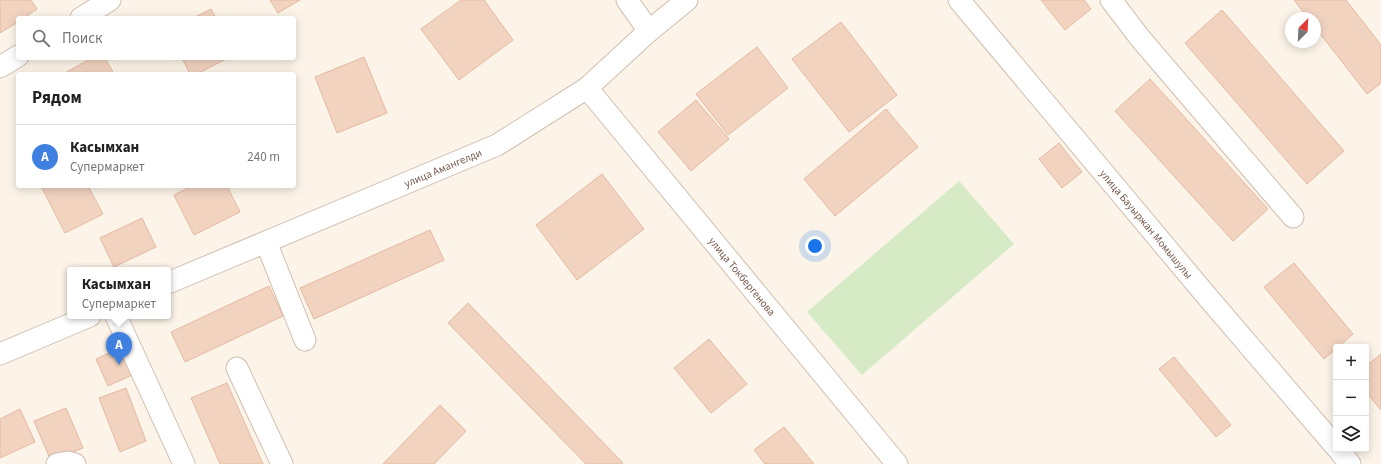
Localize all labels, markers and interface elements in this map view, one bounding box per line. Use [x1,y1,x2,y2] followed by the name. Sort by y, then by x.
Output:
[1285,12,1321,48] north arrow
[16,16,296,60] search box
[30,27,52,49] icon: search
[62,28,103,49] text: Поиск
[32,86,82,110] text: Рядом
[70,137,139,158] text: Касымхан
[402,145,484,191] street label: улица Амангелди
[41,148,49,166] text: A
[247,148,280,166] text: 240 m
[70,158,145,176] text: Супермаркет
[1096,166,1196,282] street label: улица Бауыржан Момышулы
[705,234,779,319] street label: улица Токбергенова
[805,236,825,256] your location
[67,267,171,319] popup
[82,274,151,295] text: Касымхан
[82,295,156,313] text: Супермаркет
[106,332,132,365] pin: A
[1333,344,1369,452] map controls
[1333,344,1369,380] button: +
[1333,380,1369,416] button: −
[1333,416,1369,452] button: layers

